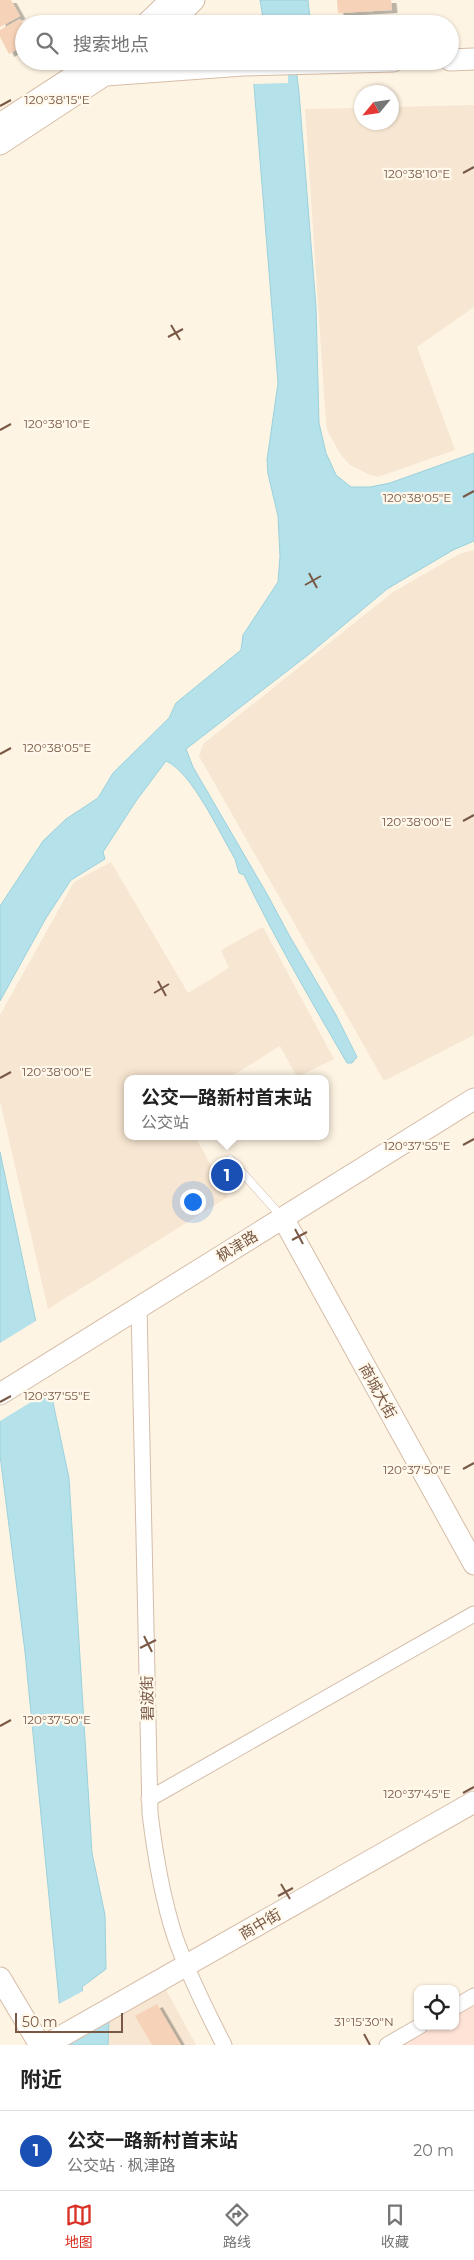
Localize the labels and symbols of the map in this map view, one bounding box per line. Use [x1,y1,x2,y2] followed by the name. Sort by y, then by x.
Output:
[354,85,399,130] north arrow
[24,92,90,107] text: 120°38'15"E
[384,166,450,181] text: 120°38'10"E
[24,416,90,431] text: 120°38'10"E
[383,490,451,505] text: 120°38'05"E
[23,740,91,755] text: 120°38'05"E
[382,814,452,829] text: 120°38'00"E
[22,1064,92,1079] text: 120°38'00"E
[384,1138,450,1153] text: 120°37'55"E
[211,1156,243,1194] pin: 1
[180,1189,206,1215] your location
[213,1226,261,1266] street label: 枫津路
[355,1360,401,1422] street label: 商城大街
[24,1388,90,1403] text: 120°37'55"E
[383,1462,451,1477] text: 120°37'50"E
[137,1675,157,1721] street label: 碧波街
[23,1712,91,1727] text: 120°37'50"E
[383,1786,451,1801] text: 120°37'45"E
[236,1905,284,1943] street label: 商中街
[15,2010,122,2033] scale bar
[334,2014,394,2029] text: 31°15'30"N

